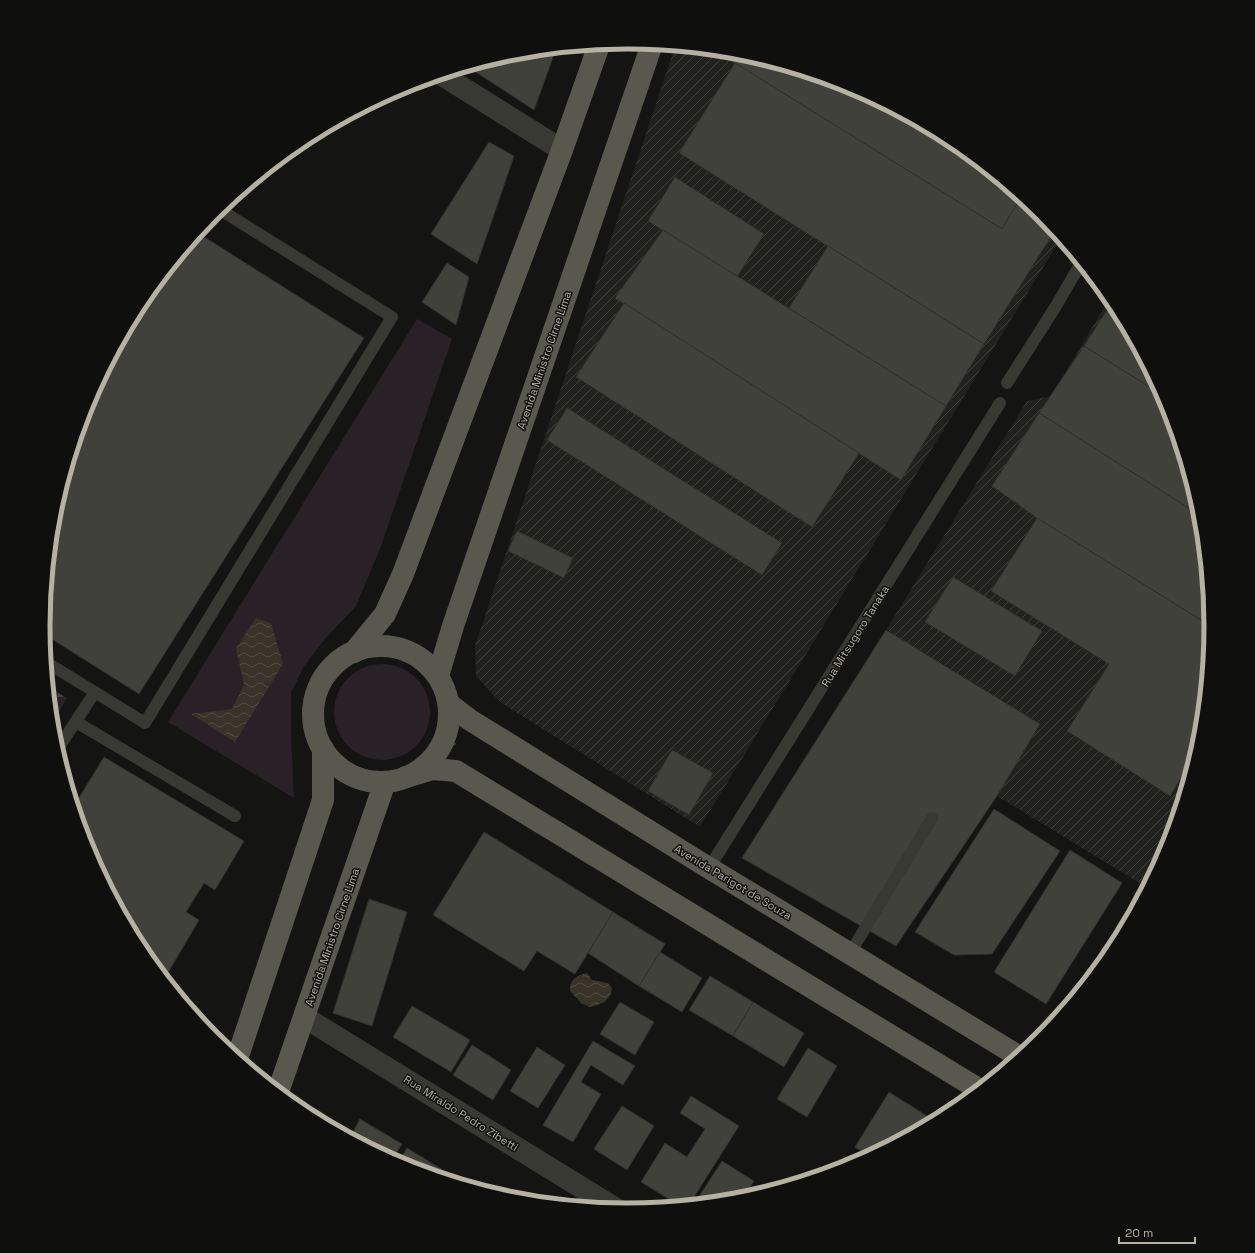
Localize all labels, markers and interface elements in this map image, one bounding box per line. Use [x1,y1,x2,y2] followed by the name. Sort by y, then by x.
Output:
[514,289,574,431] street label: Avenida Ministro Cirne Lima
[818,582,892,689] street label: Rua Mitsugoro Tanaka
[672,841,795,923] street label: Avenida Parigot de Souza
[302,866,362,1008] street label: Avenida Ministro Cirne Lima
[401,1072,521,1154] street label: Rua Miraldo Pedro Zibetti
[1119,1219,1195,1245] scale bar
[1125,1225,1153,1241] text: 20 m

